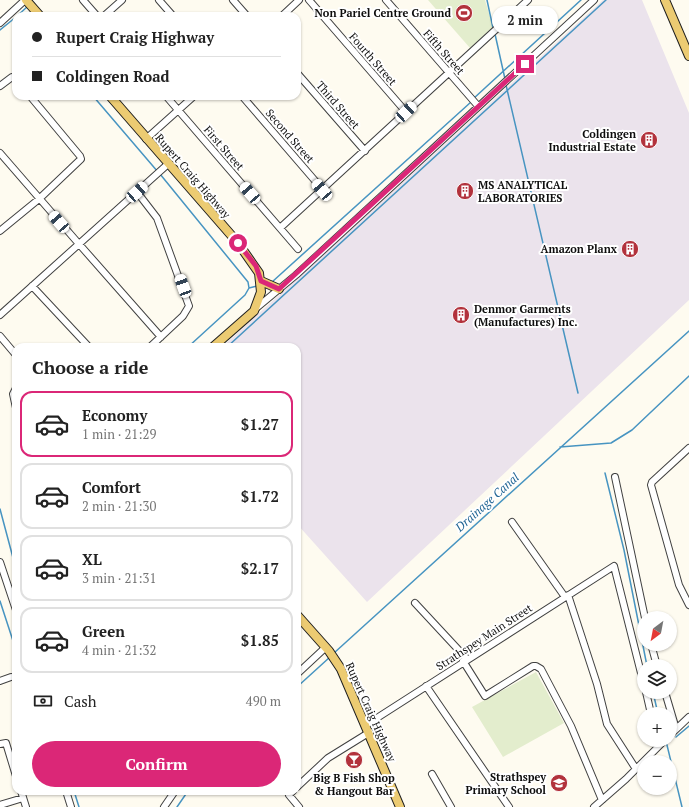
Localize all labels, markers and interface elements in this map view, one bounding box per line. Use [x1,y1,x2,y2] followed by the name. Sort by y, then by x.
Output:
[454,3,474,23] sports icon: Non Pariel Centre Ground
[315,6,451,20] place label: Non Pariel Centre Ground
[492,6,558,34] callout: 2 min
[507,11,543,29] text: 2 min
[421,26,467,78] street label: Fifth Street
[56,27,214,47] text: Rupert Craig Highway
[346,30,400,88] street label: Fourth Street
[516,55,534,73] route end
[56,66,170,86] text: Coldingen Road
[313,78,363,132] street label: Third Street
[393,99,419,125] car
[263,106,317,166] street label: Second Street
[201,123,247,173] street label: First Street
[548,127,636,154] place label: Coldingen Industrial Estate
[639,130,659,150] building icon: Coldingen Industrial Estate
[152,131,234,221] street label: Rupert Craig Highway
[310,177,334,203] car
[478,178,568,205] place label: MS ANALYTICAL LABORATORIES
[124,180,150,204] car
[238,180,262,206] car
[455,181,475,201] building icon: MS ANALYTICAL LABORATORIES
[47,209,71,235] car
[229,234,247,252] route start
[620,239,640,259] building icon: Amazon Planx
[541,242,618,256] place label: Amazon Planx
[173,273,193,299] car
[474,302,577,329] place label: Denmor Garments (Manufactures) Inc.
[451,305,471,325] building icon: Denmor Garments (Manufactures) Inc.
[32,355,148,379] text: Choose a ride
[82,405,147,425] text: Economy
[34,406,70,442] icon: car
[241,414,279,434] text: $1.27
[82,425,156,443] text: 1 min · 21:29
[451,469,522,535] water label: Drainage Canal
[82,477,141,497] text: Comfort
[34,478,70,514] icon: car
[241,486,279,506] text: $1.72
[82,497,156,515] text: 2 min · 21:30
[82,549,102,569] text: XL
[34,550,70,586] icon: car
[241,558,279,578] text: $2.17
[82,569,156,587] text: 3 min · 21:31
[433,601,535,673] street label: Strathspey Main Street
[637,611,677,651] north arrow
[637,611,677,795] map controls
[82,621,125,641] text: Green
[34,622,70,658] icon: car
[241,630,279,650] text: $1.85
[82,641,156,659] text: 4 min · 21:32
[637,659,677,699] button: layers
[343,660,399,764] street label: Rupert Craig Highway
[32,690,54,712] icon: cash
[64,691,97,711] text: Cash
[246,692,281,710] text: 490 m
[637,707,677,747] button: +
[32,741,281,787] button: Confirm
[344,750,364,770] bar icon: Big B Fish Shop & Hangout Bar
[637,755,677,795] button: −
[466,770,546,797] place label: Strathspey Primary School
[313,771,395,798] place label: Big B Fish Shop & Hangout Bar
[549,773,569,793] school or university icon: Strathspey Primary School

